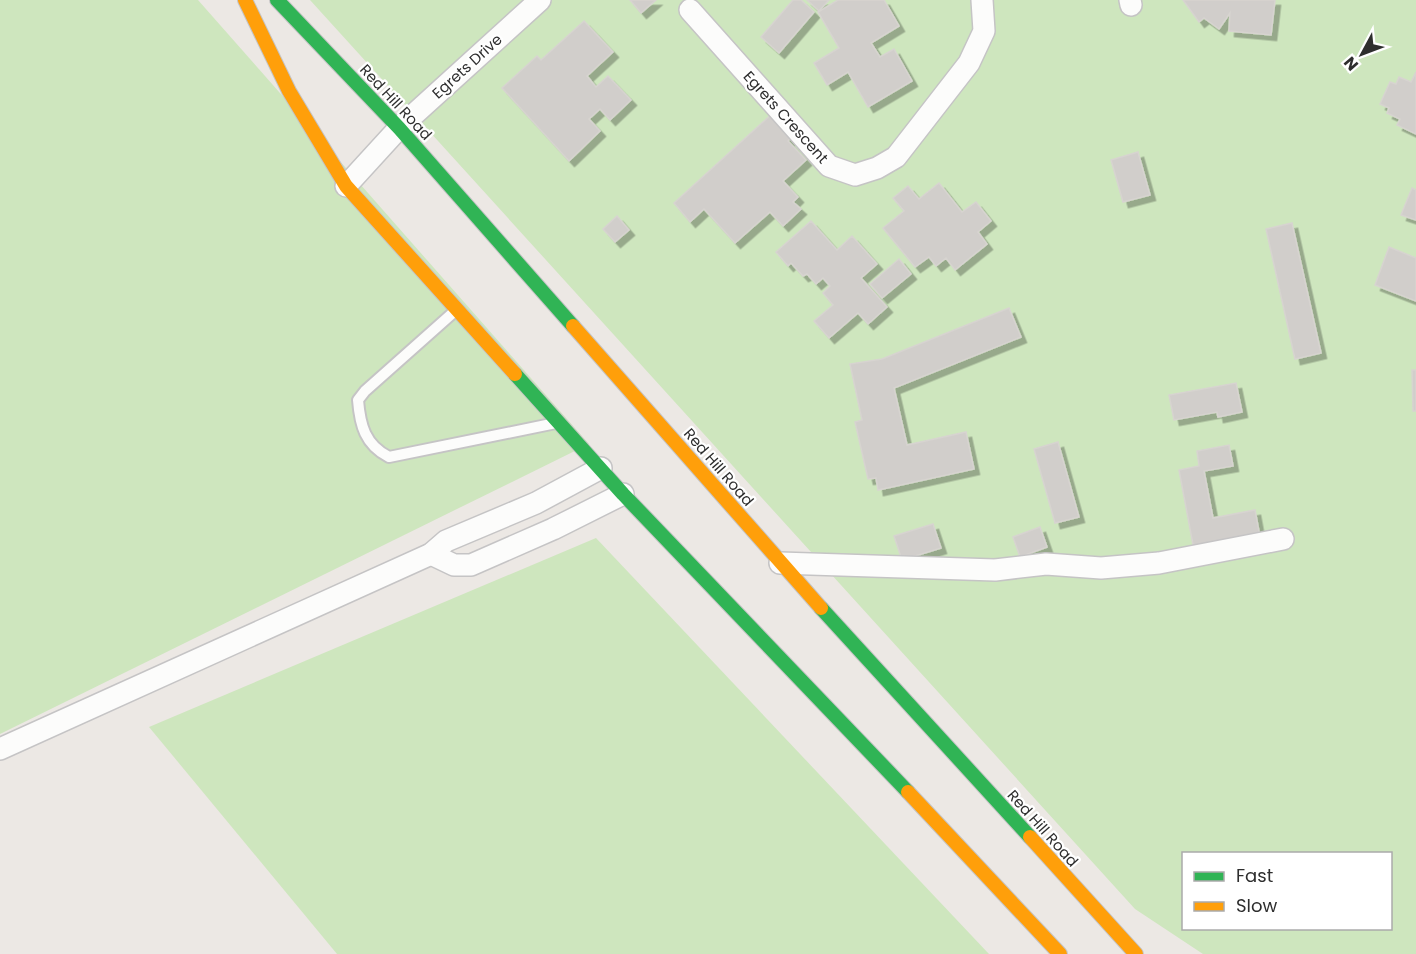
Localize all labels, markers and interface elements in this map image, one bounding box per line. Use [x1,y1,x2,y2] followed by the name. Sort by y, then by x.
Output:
[1332,24,1392,84] north arrow
[427,29,507,103] street label: Egrets Drive
[1338,51,1364,76] text: N
[355,59,437,145] street label: Red Hill Road
[739,66,833,168] street label: Egrets Crescent
[679,423,759,511] street label: Red Hill Road
[1003,785,1083,871] street label: Red Hill Road
[1182,852,1392,930] legend
[1236,863,1273,888] text: Fast
[1236,893,1278,918] text: Slow

